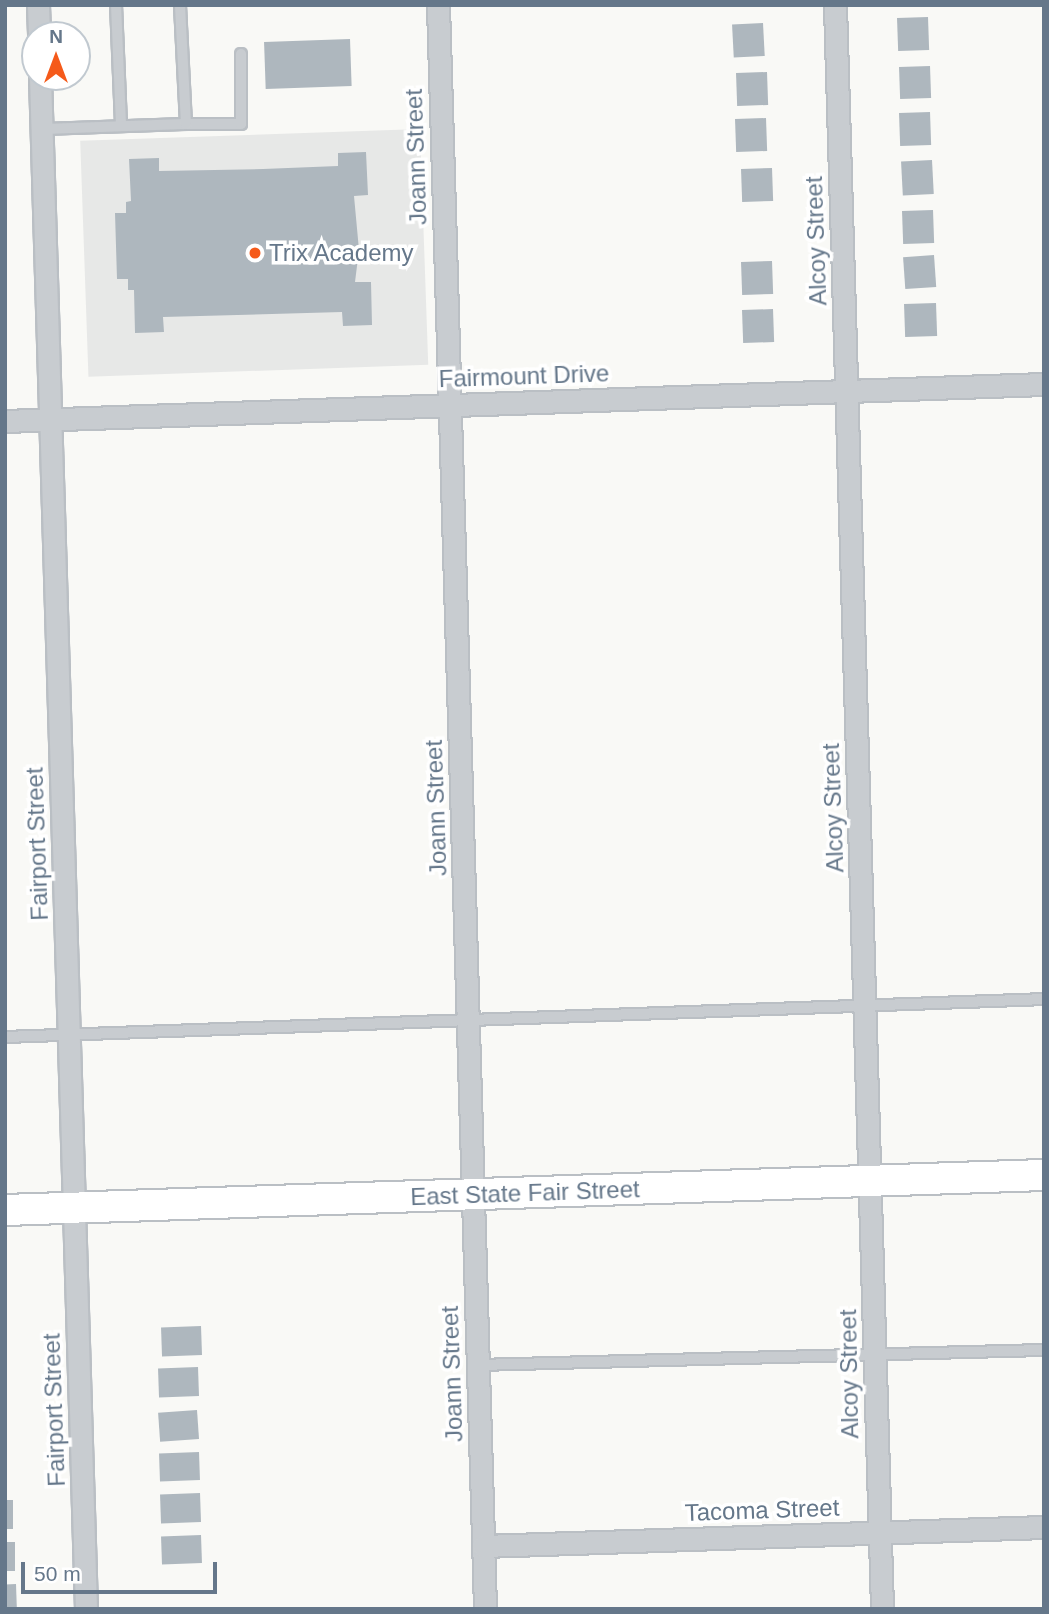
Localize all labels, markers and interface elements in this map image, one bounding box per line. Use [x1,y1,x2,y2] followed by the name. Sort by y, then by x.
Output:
[21,21,91,91] north arrow
[49,26,63,47] text: N
[399,88,433,226] street label: Joann Street
[799,176,833,306] street label: Alcoy Street
[269,239,415,267] place label: Trix Academy
[247,245,263,261] marker: Trix Academy
[438,359,610,393] street label: Fairmount Drive
[419,739,453,877] street label: Joann Street
[816,743,850,873] street label: Alcoy Street
[20,767,54,921] street label: Fairport Street
[410,1175,640,1211] street label: East State Fair Street
[435,1305,469,1443] street label: Joann Street
[833,1309,865,1439] street label: Alcoy Street
[37,1333,71,1487] street label: Fairport Street
[684,1493,840,1527] street label: Tacoma Street
[24,1548,220,1592] scale bar
[34,1562,81,1585] text: 50 m

